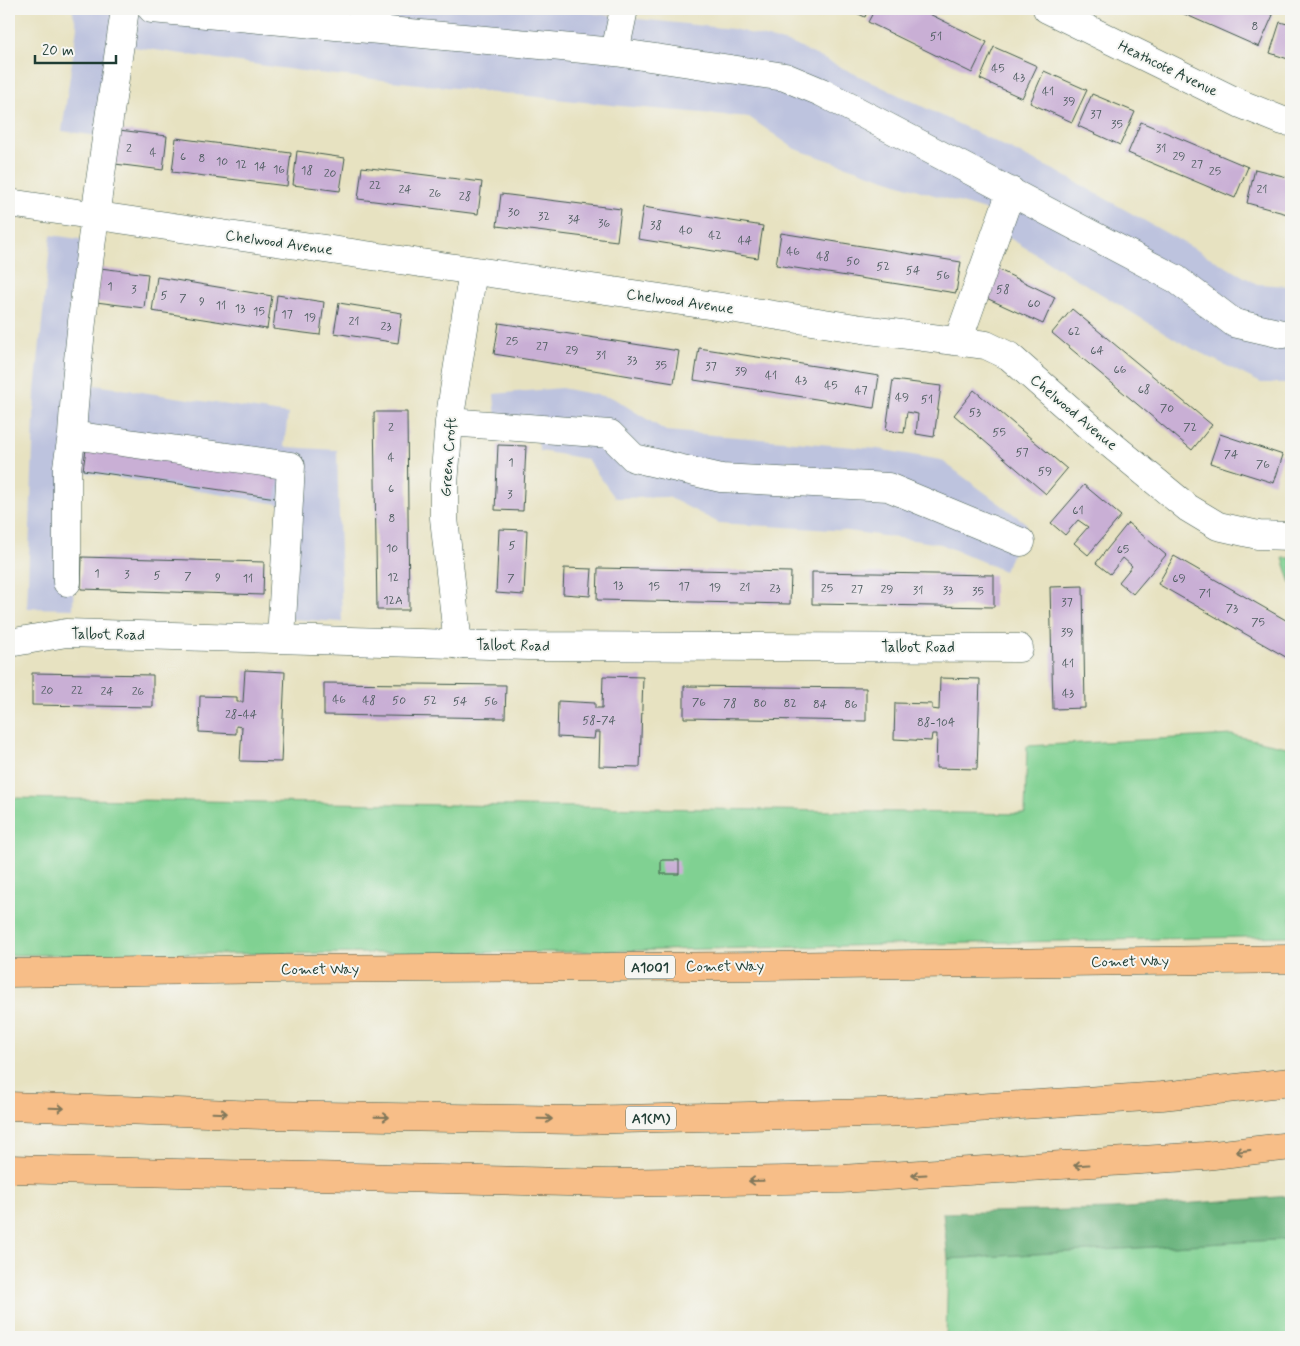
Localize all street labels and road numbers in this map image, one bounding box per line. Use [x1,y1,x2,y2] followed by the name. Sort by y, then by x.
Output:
[1114,36,1221,102] street label: Heathcote Avenue
[224,226,334,260] street label: Chelwood Avenue
[625,285,735,319] street label: Chelwood Avenue
[1025,370,1121,455] street label: Chelwood Avenue
[436,416,462,498] street label: Green Croft
[71,624,145,646] street label: Talbot Road
[476,635,550,657] street label: Talbot Road
[881,638,955,658] street label: Talbot Road
[1091,951,1170,973] street label: Comet Way
[625,956,675,979] road number: A1001
[686,957,765,977] street label: Comet Way
[281,960,360,980] street label: Comet Way
[626,1106,676,1130] road number: A1(M)

